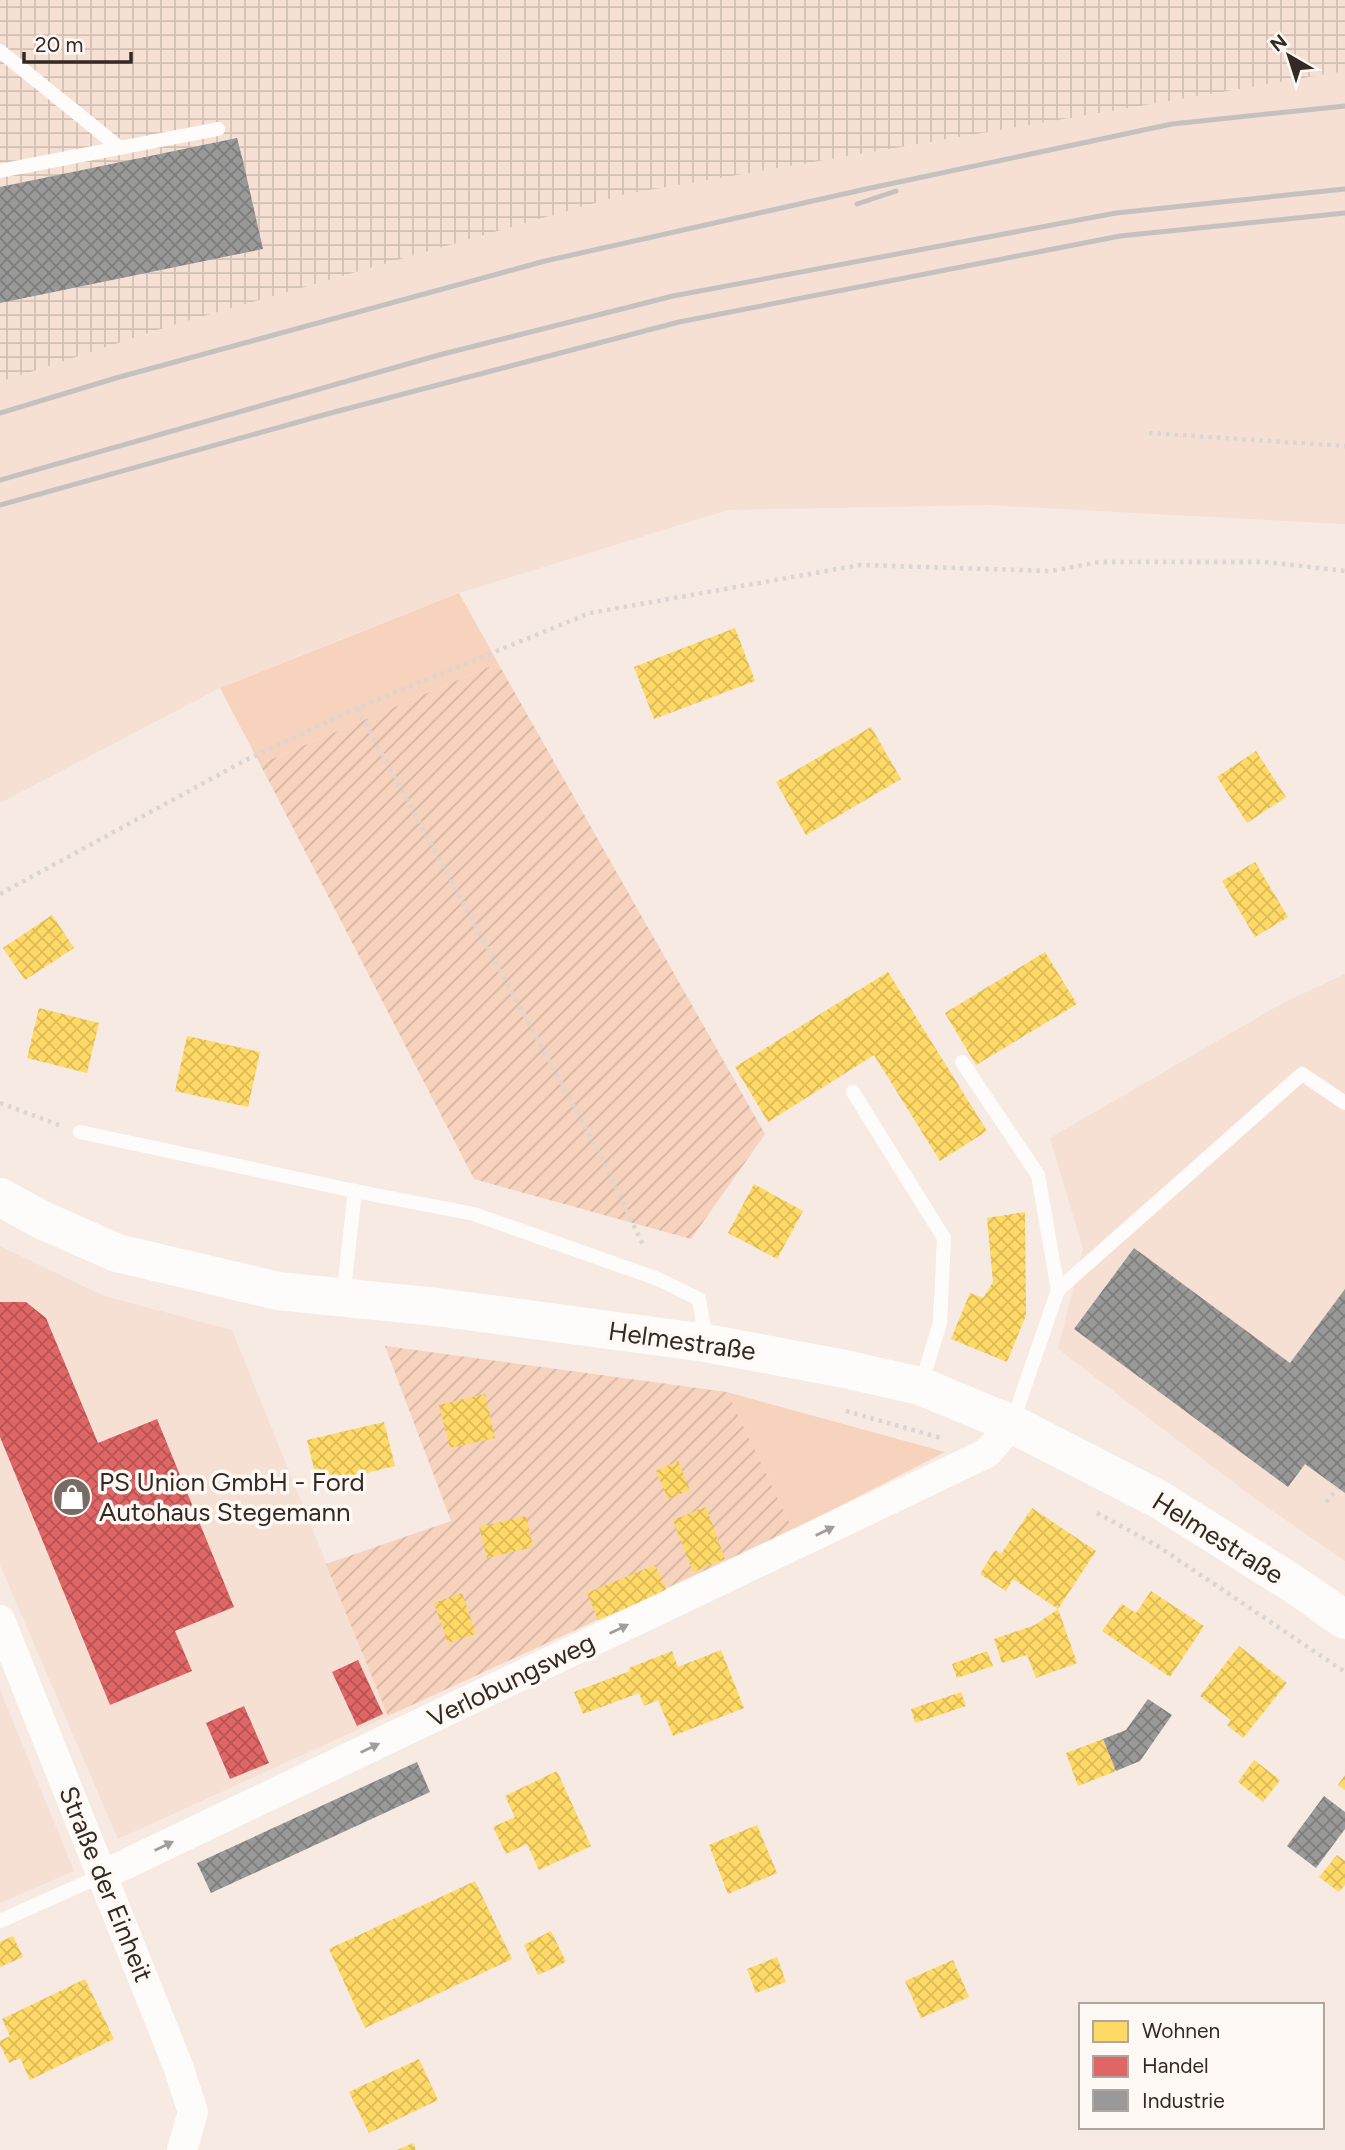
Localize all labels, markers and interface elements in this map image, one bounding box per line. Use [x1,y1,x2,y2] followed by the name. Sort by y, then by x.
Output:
[24,21,131,65] scale bar
[1254,21,1324,91] north arrow
[1266,30,1292,57] text: N
[35,32,83,57] text: 20 m
[606,1315,758,1367] street label: Helmestraße
[99,1466,365,1528] place label: PS Union GmbH - Ford Autohaus Stegemann
[51,1476,93,1518] shop icon: PS Union GmbH - Ford Autohaus Stegemann
[1147,1485,1289,1591] street label: Helmestraße
[815,1525,835,1536] one-way arrow
[609,1623,629,1634] one-way arrow
[422,1626,600,1734] street label: Verlobungsweg
[360,1742,380,1753] one-way arrow
[52,1781,160,1987] street label: Straße der Einheit
[154,1840,174,1851] one-way arrow
[1079,2003,1324,2129] legend
[1142,2018,1220,2043] text: Wohnen
[1142,2053,1209,2078] text: Handel
[1142,2088,1225,2113] text: Industrie

